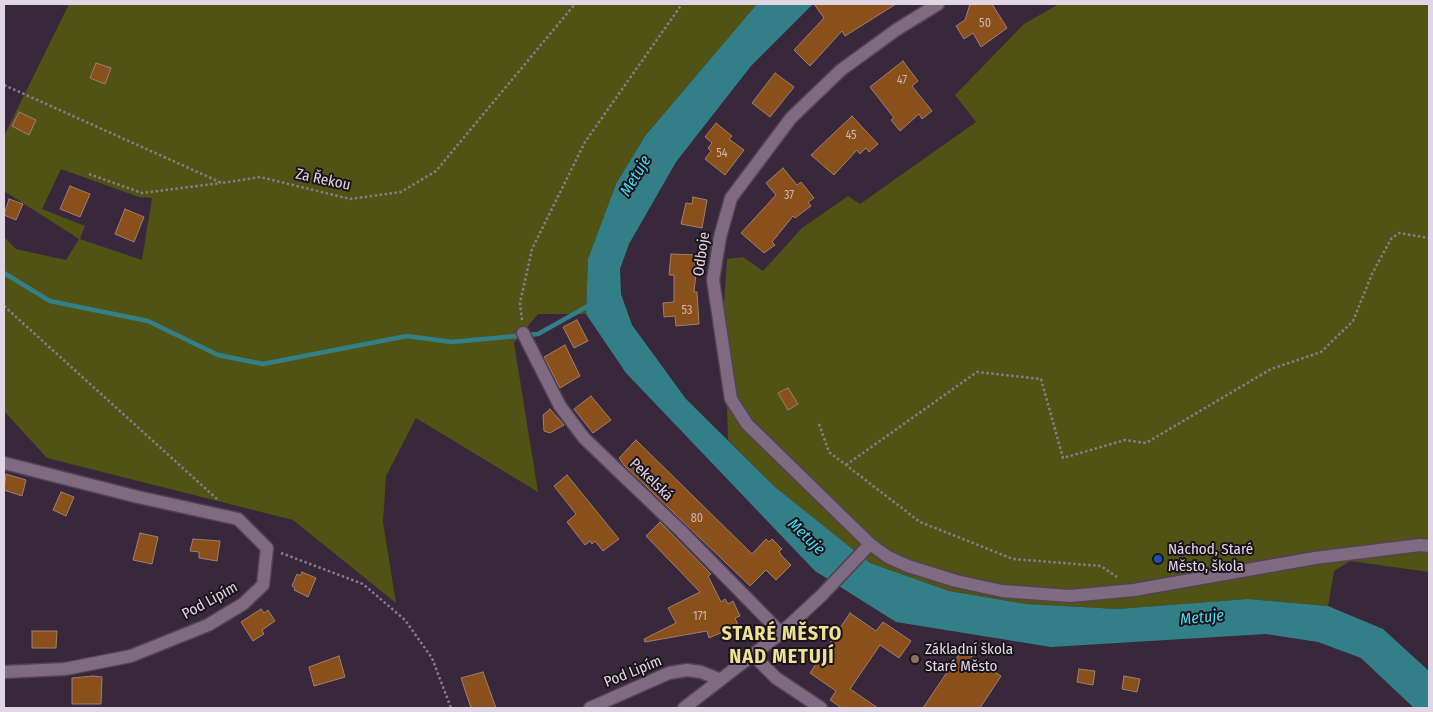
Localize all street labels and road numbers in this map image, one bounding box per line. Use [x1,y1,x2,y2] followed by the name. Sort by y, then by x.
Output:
[294,165,352,195] street label: Za Řekou
[690,231,714,277] street label: Odboje
[625,455,677,505] street label: Pekelská
[179,578,241,624] street label: Pod Lipím
[602,652,664,692] street label: Pod Lipím

